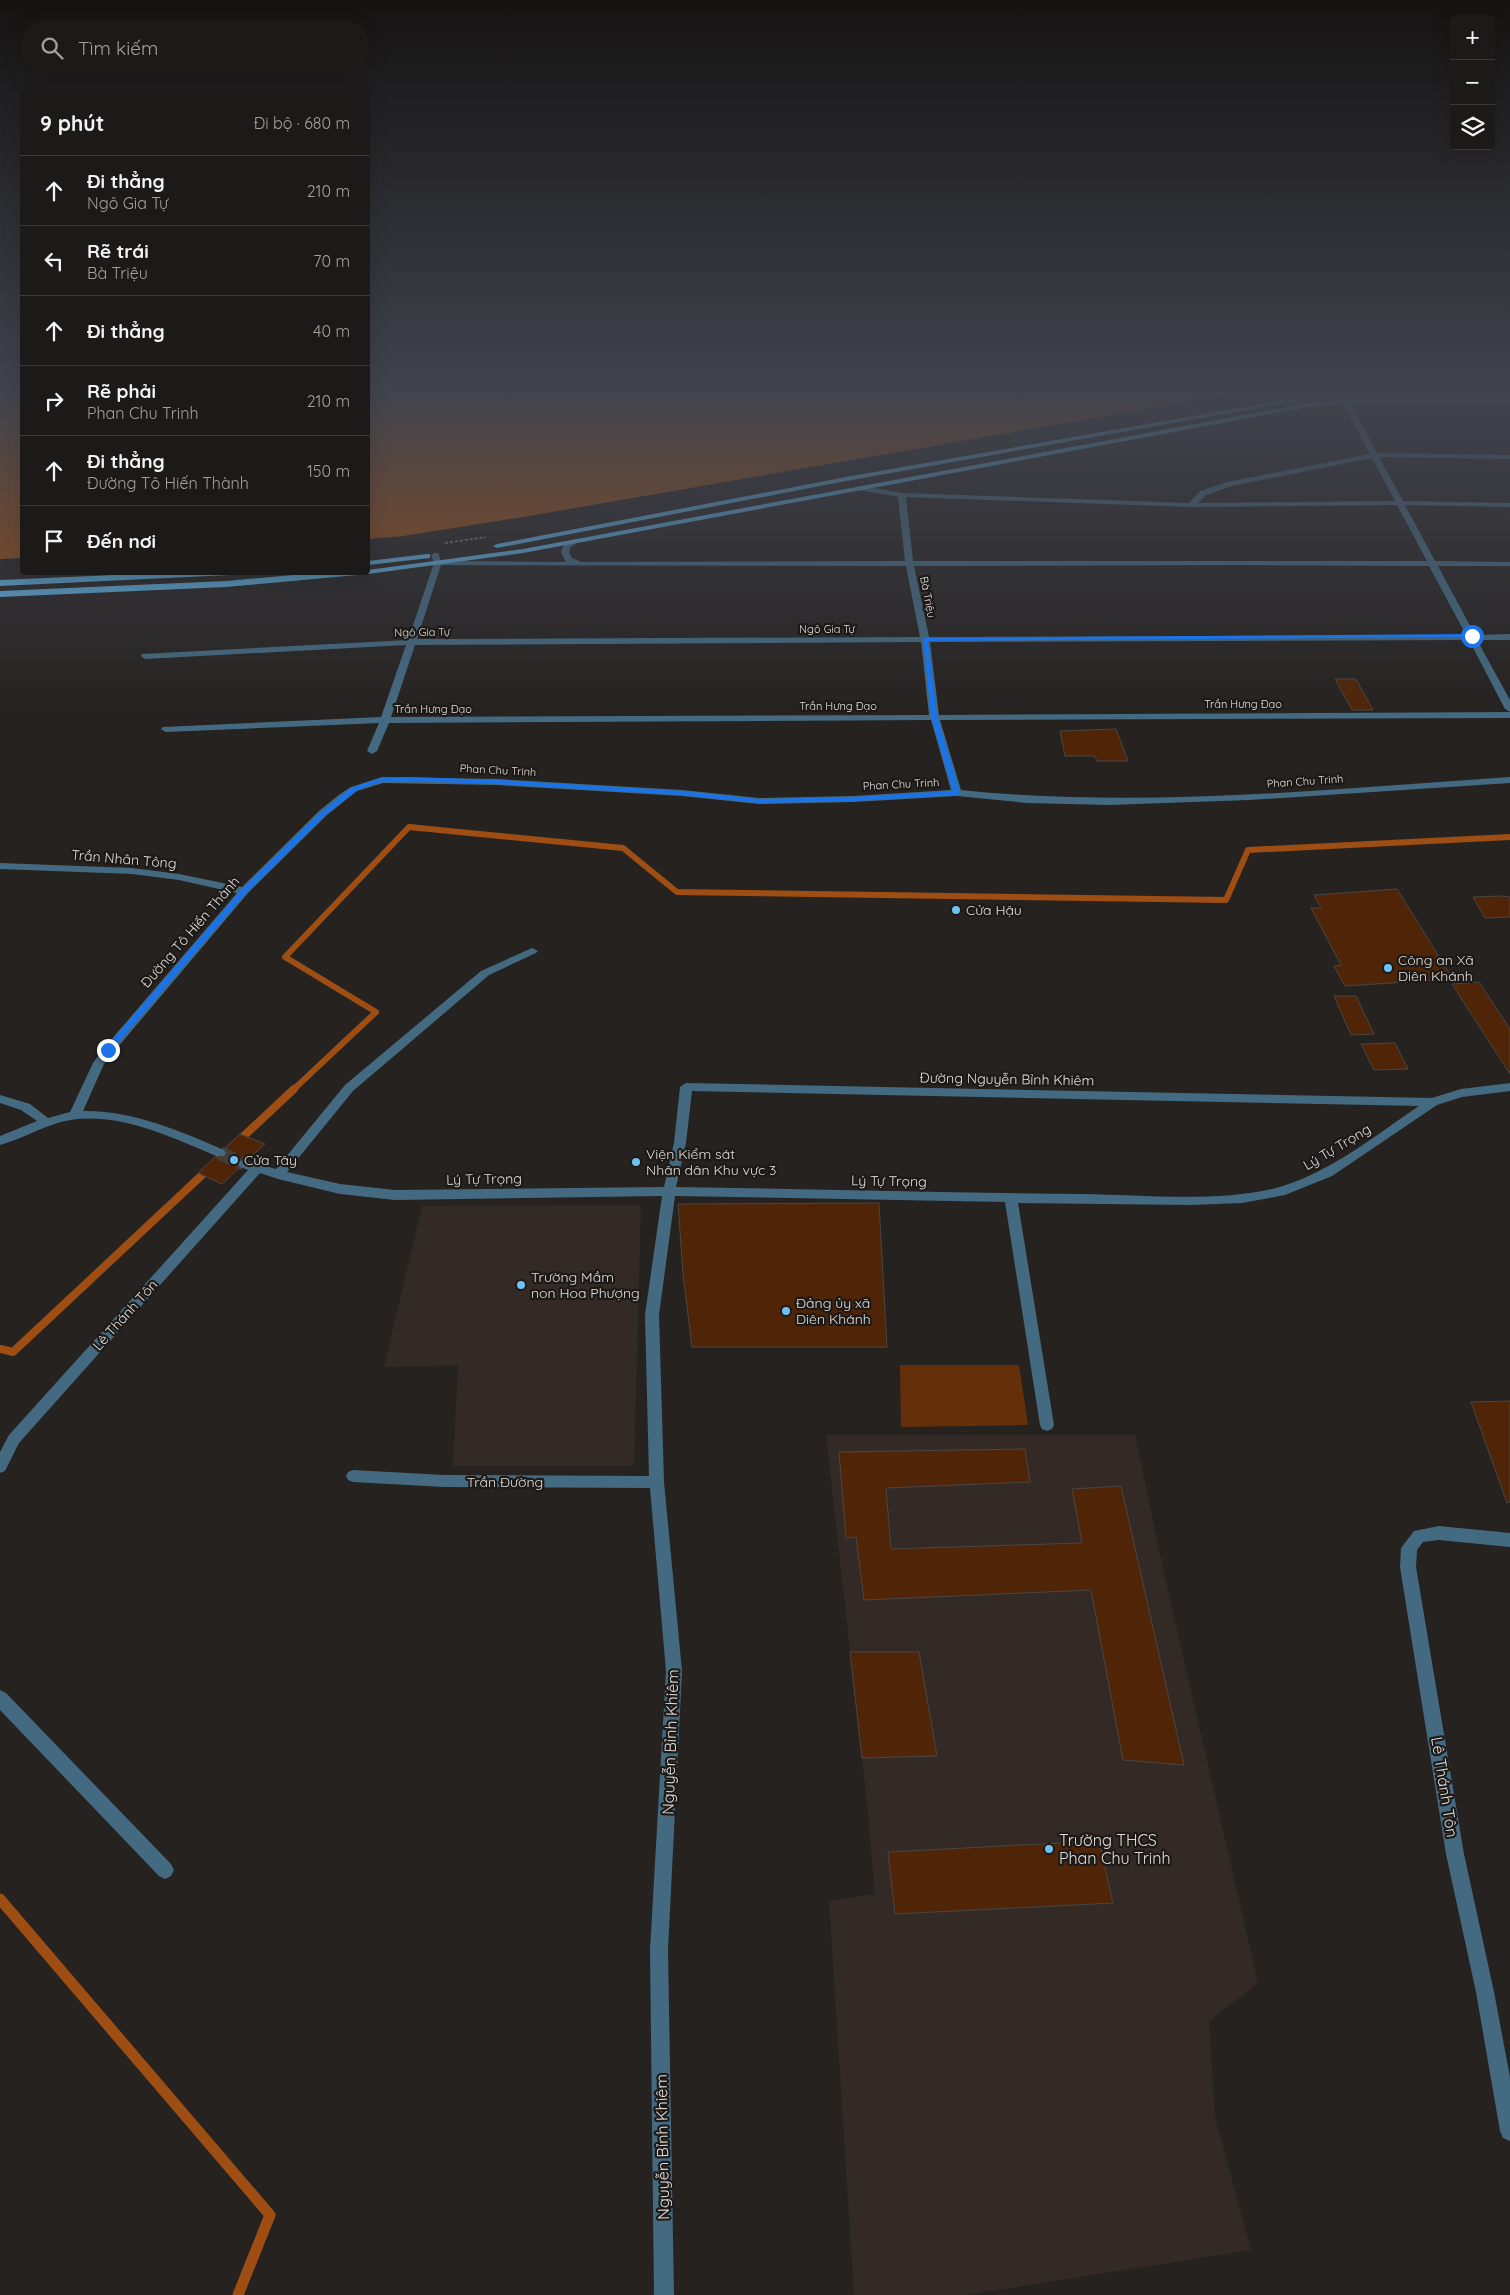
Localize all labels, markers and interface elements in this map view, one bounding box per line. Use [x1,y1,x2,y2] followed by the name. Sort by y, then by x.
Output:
[1450,15,1495,150] map controls
[1450,15,1495,60] button: +
[20,20,370,75] search box
[38,34,66,62] icon: search
[78,36,158,60] text: Tìm kiếm
[1450,60,1495,105] button: −
[1450,105,1495,150] button: layers
[40,110,104,136] text: 9 phút
[254,113,350,133] text: Đi bộ · 680 m
[87,169,165,193] text: Đi thẳng
[40,177,68,205] icon: ahead
[307,181,350,201] text: 210 m
[87,193,168,213] text: Ngô Gia Tự
[87,239,149,263] text: Rẽ trái
[40,247,68,275] icon: left
[313,251,350,271] text: 70 m
[87,263,148,283] text: Bà Triệu
[40,317,68,345] icon: ahead
[87,319,165,343] text: Đi thẳng
[313,321,350,341] text: 40 m
[87,379,156,403] text: Rẽ phải
[40,387,68,415] icon: right
[307,391,350,411] text: 210 m
[87,403,199,423] text: Phan Chu Trinh
[87,449,165,473] text: Đi thẳng
[40,457,68,485] icon: ahead
[307,461,350,481] text: 150 m
[87,473,249,493] text: Đường Tô Hiến Thành
[40,527,68,555] icon: arrive
[87,529,156,553] text: Đến nơi
[917,575,939,619] street label: Bà Triệu
[799,622,856,636] street label: Ngô Gia Tự
[394,625,451,639] street label: Ngô Gia Tự
[1461,625,1484,648] route start
[1204,697,1282,711] street label: Trần Hưng Đạo
[799,699,877,713] street label: Trần Hưng Đạo
[394,702,472,716] street label: Trần Hưng Đạo
[459,761,537,779] street label: Phan Chu Trinh
[1266,771,1344,791] street label: Phan Chu Trinh
[862,775,940,793] street label: Phan Chu Trinh
[71,845,177,873] street label: Trần Nhân Tông
[137,873,243,991] street label: Đường Tô Hiến Thành
[966,901,1022,919] place label: Cửa Hậu
[950,904,962,916] marker: Cửa Hậu
[1398,951,1474,985] place label: Công an Xã Diên Khánh
[1382,962,1394,974] marker: Công an Xã Diên Khánh
[97,1039,120,1062] route end
[920,1068,1094,1090] street label: Đường Nguyễn Bỉnh Khiêm
[1300,1120,1374,1174] street label: Lý Tự Trọng
[646,1145,776,1179] place label: Viện Kiểm sát Nhân dân Khu vực 3
[244,1151,297,1169] place label: Cửa Tây
[228,1154,240,1166] marker: Cửa Tây
[630,1156,642,1168] marker: Viện Kiểm sát Nhân dân Khu vực 3
[446,1169,522,1189] street label: Lý Tự Trọng
[851,1171,927,1191] street label: Lý Tự Trọng
[531,1268,640,1302] place label: Trường Mầm non Hoa Phượng
[89,1276,161,1354] street label: Lê Thánh Tôn
[515,1279,527,1291] marker: Trường Mầm non Hoa Phượng
[796,1294,871,1328] place label: Đảng ủy xã Diên Khánh
[780,1305,792,1317] marker: Đảng ủy xã Diên Khánh
[467,1473,543,1491] street label: Trần Đường
[657,1669,683,1815] street label: Nguyễn Bỉnh Khiêm
[1427,1735,1463,1839] street label: Lê Thánh Tôn
[1059,1830,1171,1868] place label: Trường THCS Phan Chu Trinh
[1043,1843,1055,1855] marker: Trường THCS Phan Chu Trinh
[651,2074,673,2220] street label: Nguyễn Bỉnh Khiêm

